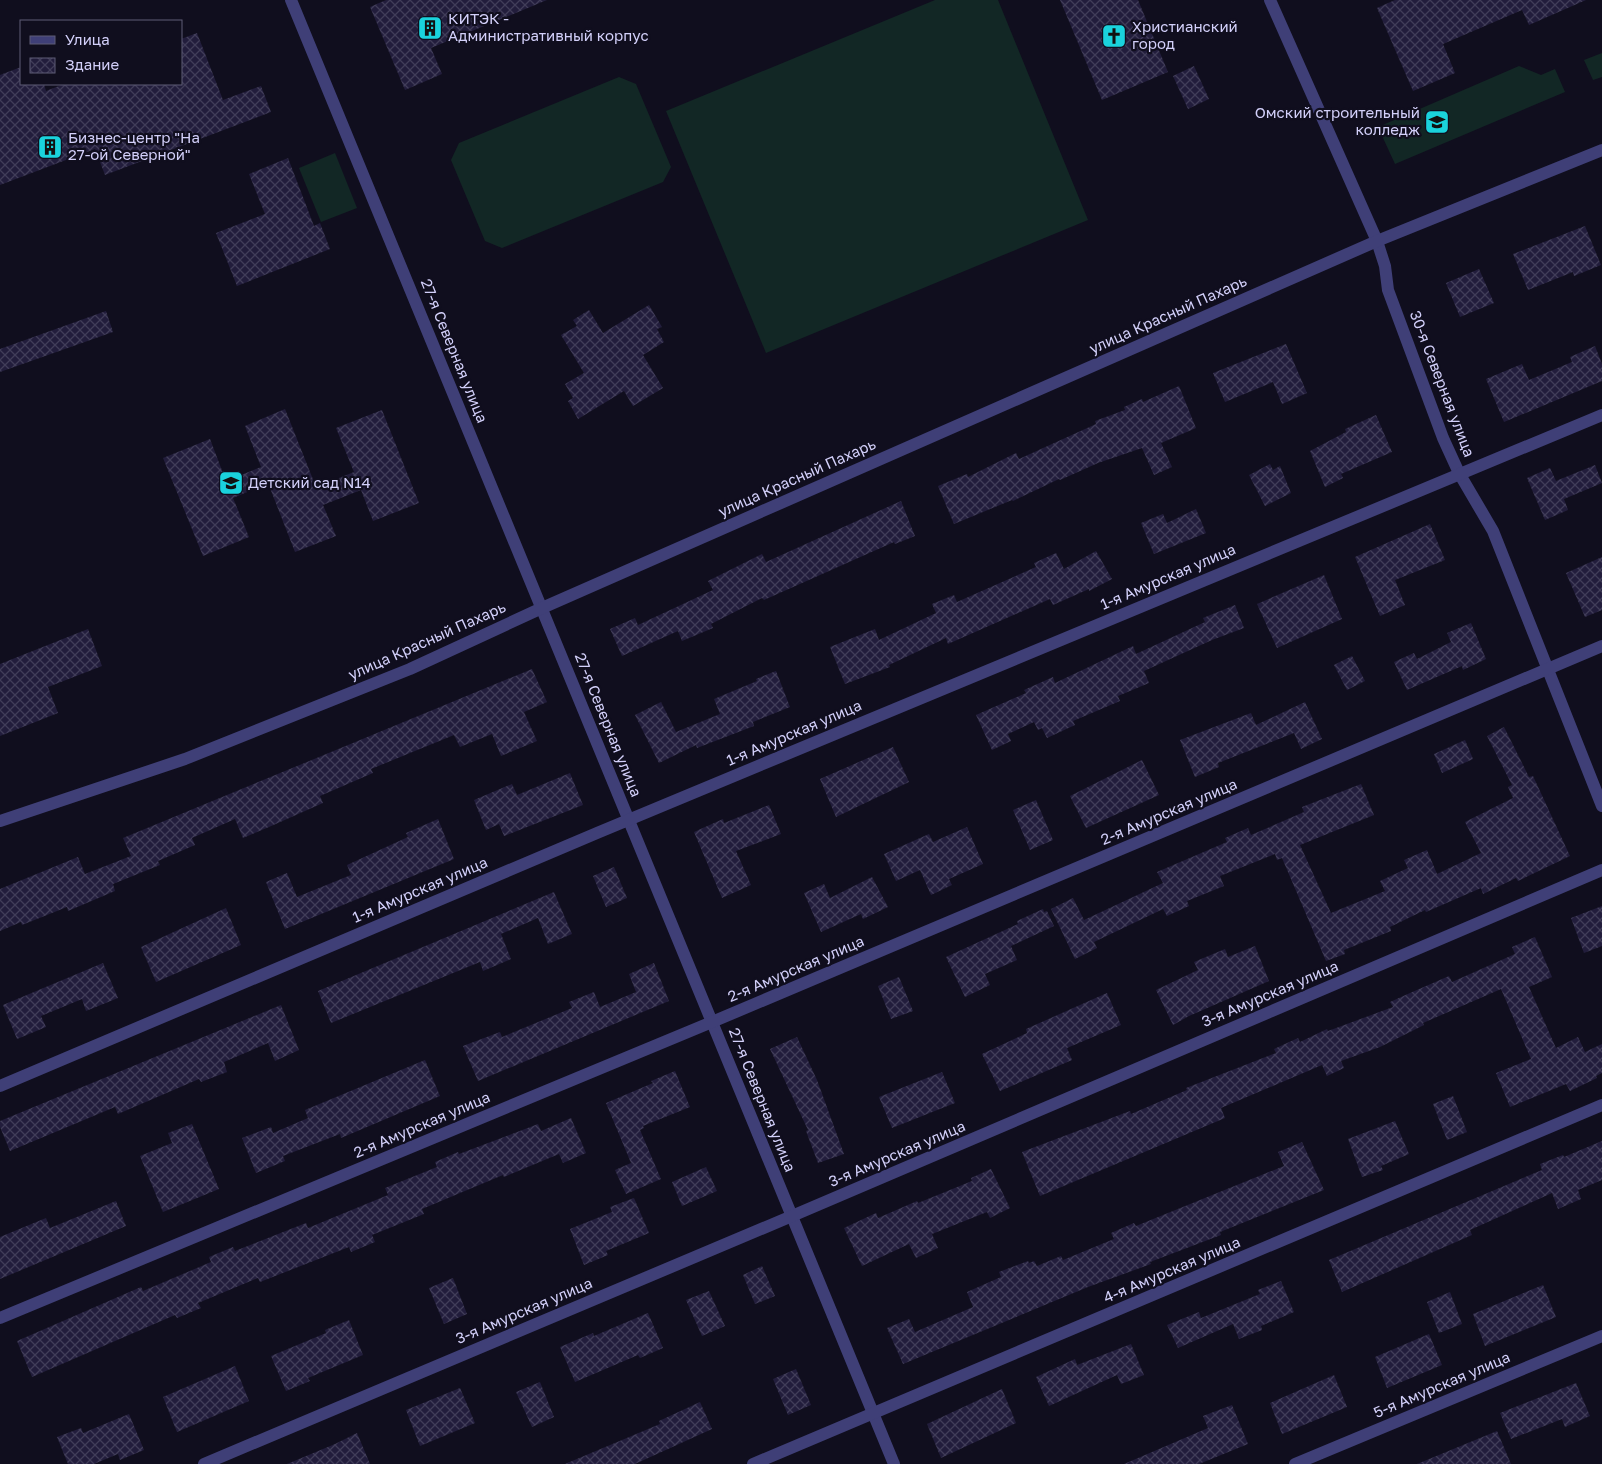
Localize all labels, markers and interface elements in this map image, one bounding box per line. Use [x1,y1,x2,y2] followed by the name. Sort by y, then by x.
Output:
[448,9,649,44] place label: КИТЭК - Административный корпус
[417,15,443,41] building icon: КИТЭК - Административный корпус
[1132,17,1238,52] place label: Христианский город
[20,20,182,85] legend
[1101,23,1127,49] church icon: Христианский город
[65,30,110,48] text: Улица
[65,55,119,73] text: Здание
[1255,103,1420,138] place label: Омский строительный колледж
[1424,109,1450,135] school or university icon: Омский строительный колледж
[68,128,200,163] place label: Бизнес-центр "На 27-ой Северной"
[37,134,63,160] building icon: Бизнес-центр "На 27-ой Северной"
[1086,271,1249,357] street label: улица Красный Пахарь
[418,276,492,425] street label: 27-я Северная улица
[1407,308,1479,459] street label: 30-я Северная улица
[715,434,878,520] street label: улица Красный Пахарь
[218,470,244,496] school or university icon: Детский сад N14
[248,473,371,491] place label: Детский сад N14
[1097,539,1238,613] street label: 1-я Амурская улица
[345,597,508,683] street label: улица Красный Пахарь
[572,650,646,799] street label: 27-я Северная улица
[723,695,864,769] street label: 1-я Амурская улица
[1098,774,1240,848] street label: 2-я Амурская улица
[349,852,490,926] street label: 1-я Амурская улица
[725,931,867,1005] street label: 2-я Амурская улица
[1199,956,1341,1030] street label: 3-я Амурская улица
[726,1025,800,1174] street label: 27-я Северная улица
[351,1087,493,1161] street label: 2-я Амурская улица
[826,1116,968,1190] street label: 3-я Амурская улица
[1100,1232,1243,1306] street label: 4-я Амурская улица
[453,1273,595,1347] street label: 3-я Амурская улица
[1371,1347,1513,1421] street label: 5-я Амурская улица

